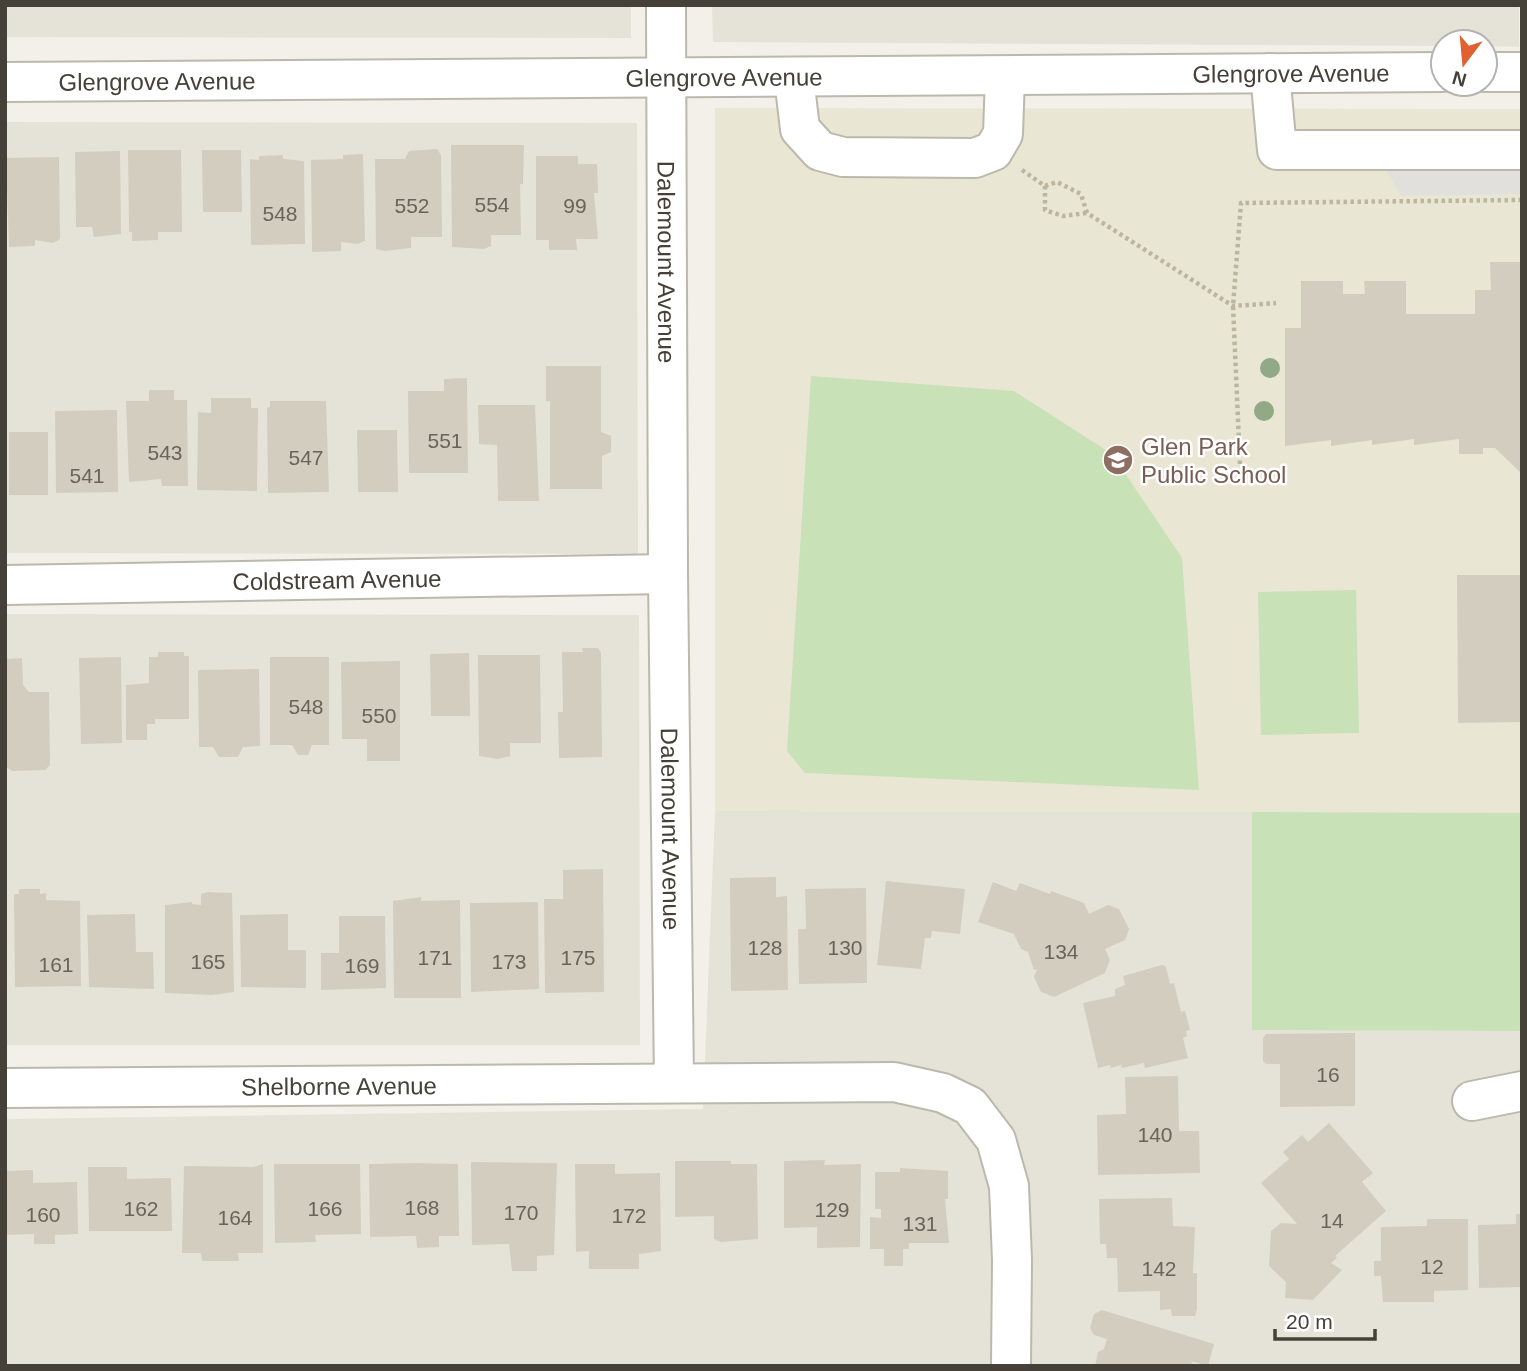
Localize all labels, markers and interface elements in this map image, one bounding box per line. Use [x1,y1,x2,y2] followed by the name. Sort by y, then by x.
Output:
[1429,28,1499,98] north arrow
[1192,59,1390,87] street label: Glengrove Avenue
[625,63,823,91] street label: Glengrove Avenue
[58,67,256,95] street label: Glengrove Avenue
[1450,67,1469,91] text: N
[653,161,681,363] street label: Dalemount Avenue
[474,193,510,216] house number: 554
[394,194,430,217] house number: 552
[563,194,587,217] house number: 99
[262,202,298,225] house number: 548
[427,429,463,452] house number: 551
[1141,433,1286,488] place label: Glen Park Public School
[147,441,183,464] house number: 543
[1101,443,1135,477] school or university icon: Glen Park Public School
[288,446,324,469] house number: 547
[69,464,105,487] house number: 541
[232,564,442,595] street label: Coldstream Avenue
[288,695,324,718] house number: 548
[361,704,397,727] house number: 550
[656,728,686,930] street label: Dalemount Avenue
[747,936,783,959] house number: 128
[827,936,863,959] house number: 130
[1043,940,1079,963] house number: 134
[417,946,453,969] house number: 171
[560,946,596,969] house number: 175
[190,950,226,973] house number: 165
[491,950,527,973] house number: 173
[38,953,74,976] house number: 161
[344,954,380,977] house number: 169
[1316,1063,1340,1086] house number: 16
[241,1072,437,1100] street label: Shelborne Avenue
[1137,1123,1173,1146] house number: 140
[404,1196,440,1219] house number: 168
[123,1197,159,1220] house number: 162
[307,1197,343,1220] house number: 166
[814,1198,850,1221] house number: 129
[503,1201,539,1224] house number: 170
[25,1203,61,1226] house number: 160
[611,1204,647,1227] house number: 172
[217,1206,253,1229] house number: 164
[1320,1209,1344,1232] house number: 14
[902,1212,938,1235] house number: 131
[1420,1255,1444,1278] house number: 12
[1141,1257,1177,1280] house number: 142
[1275,1298,1375,1342] scale bar
[1286,1310,1333,1333] text: 20 m

